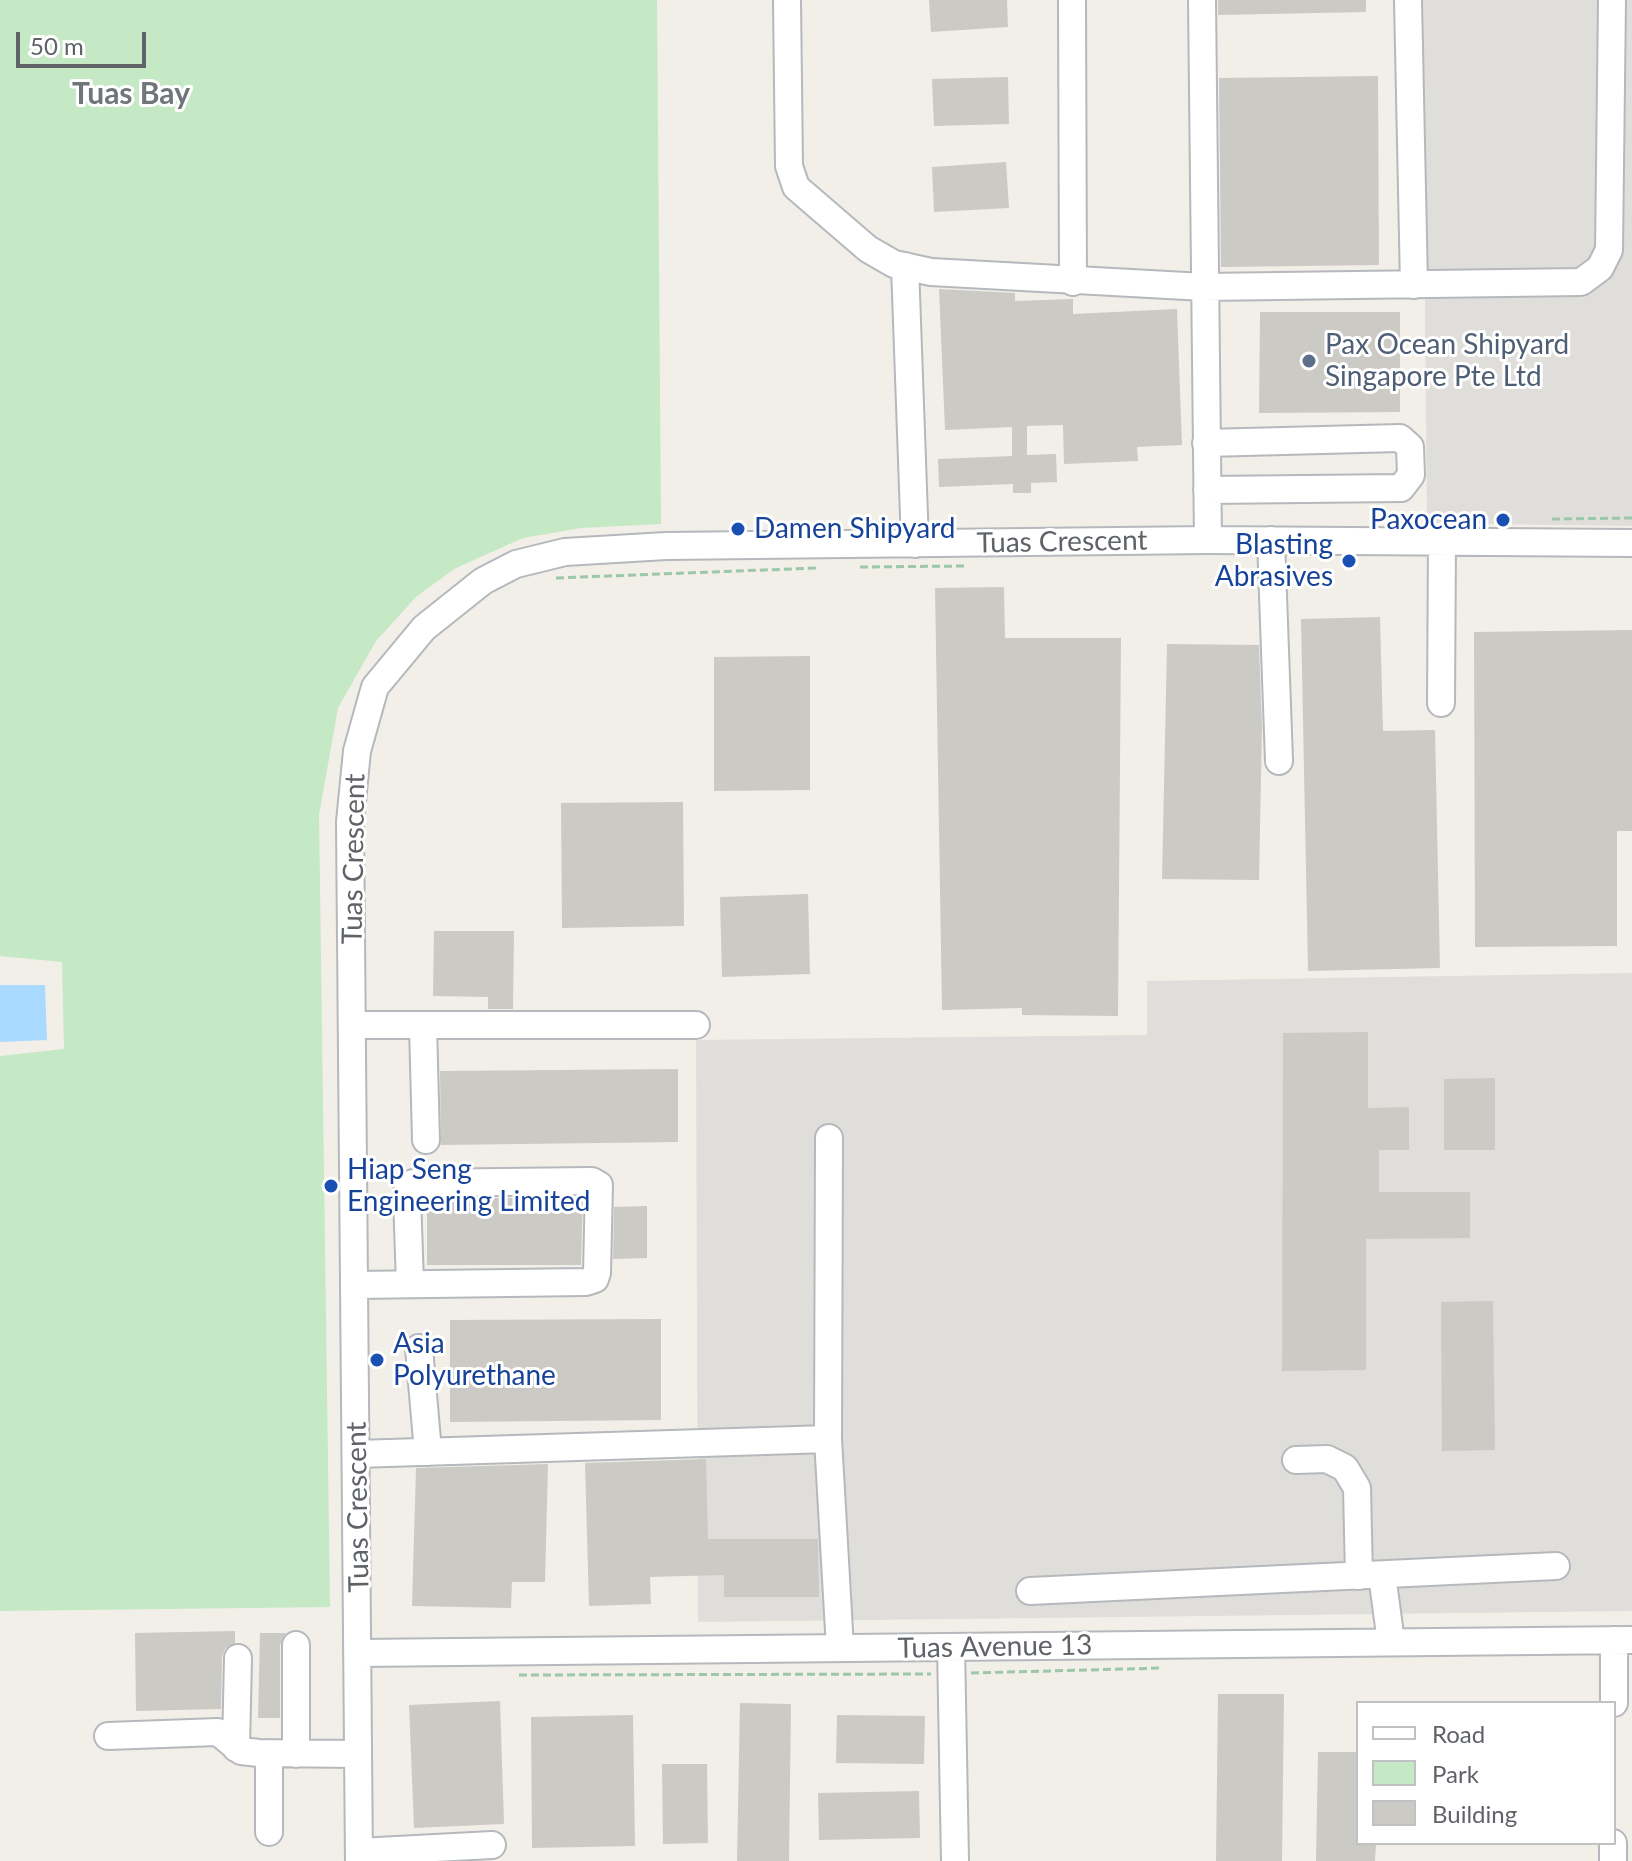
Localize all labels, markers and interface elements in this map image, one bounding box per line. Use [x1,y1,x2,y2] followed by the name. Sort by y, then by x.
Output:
[20,16,150,66] scale bar
[30,31,84,60] text: 50 m
[72,76,190,112] district label: Tuas Bay
[1325,328,1569,394] place label: Pax Ocean Shipyard Singapore Pte Ltd
[1300,352,1318,370] marker: Pax Ocean Shipyard Singapore Pte Ltd
[1370,503,1487,537] place label: Paxocean
[1494,511,1512,529] marker: Paxocean
[754,512,955,546] place label: Damen Shipyard
[729,520,747,538] marker: Damen Shipyard
[976,524,1148,560] street label: Tuas Crescent
[1215,528,1333,594] place label: Blasting Abrasives
[1340,552,1358,570] marker: Blasting Abrasives
[336,773,372,945] street label: Tuas Crescent
[347,1153,590,1219] place label: Hiap Seng Engineering Limited
[322,1177,340,1195] marker: Hiap Seng Engineering Limited
[393,1327,556,1393] place label: Asia Polyurethane
[368,1351,386,1369] marker: Asia Polyurethane
[340,1421,376,1593] street label: Tuas Crescent
[897,1629,1093,1665] street label: Tuas Avenue 13
[1356,1701,1616,1845] legend
[1432,1719,1485,1748] text: Road
[1432,1759,1479,1788] text: Park
[1432,1799,1517,1828] text: Building

